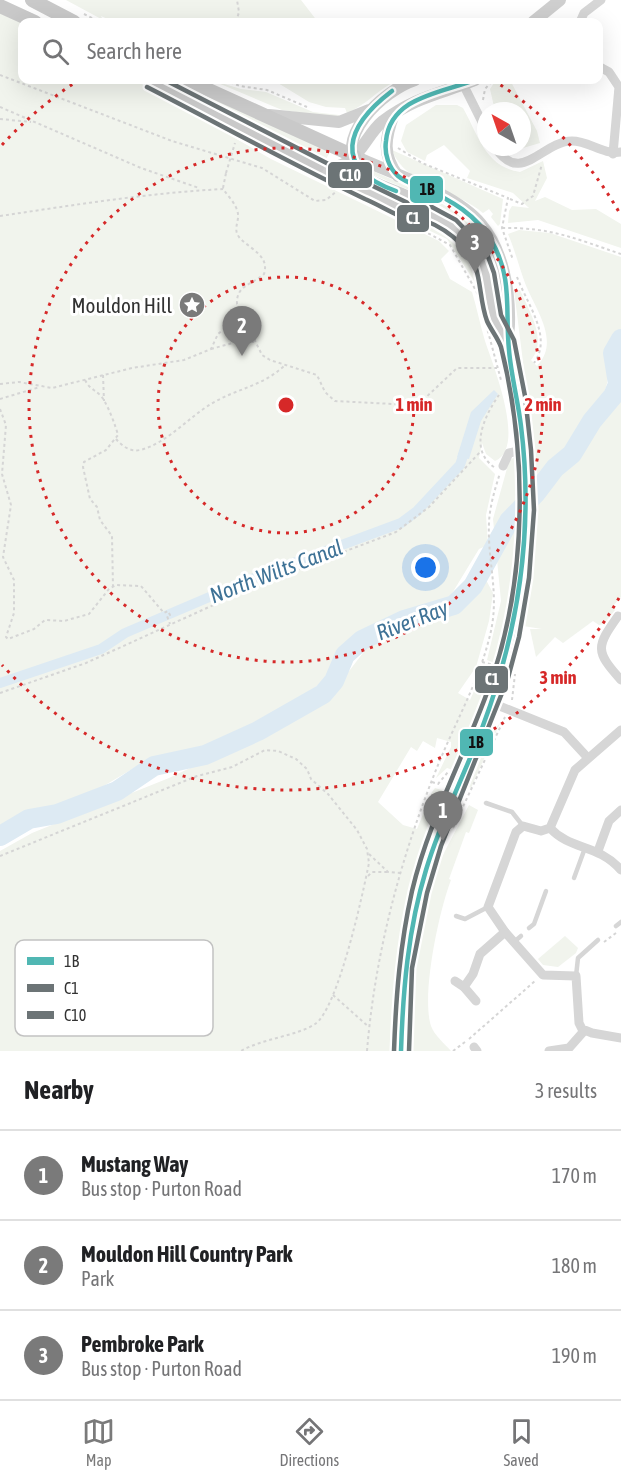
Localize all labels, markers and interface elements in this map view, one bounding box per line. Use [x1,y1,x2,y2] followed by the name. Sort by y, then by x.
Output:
[18,18,603,84] search box
[39,35,72,68] icon: search
[87,38,182,64] text: Search here
[477,102,531,156] north arrow
[327,161,373,189] line badge: C10
[339,166,362,184] text: C10
[409,175,444,204] line badge: 1B
[419,180,435,198] text: 1B
[396,204,430,233] line badge: C1
[406,209,421,227] text: C1
[456,224,494,273] pin: 3
[177,290,207,320] place icon: Mouldon Hill
[72,293,172,317] place label: Mouldon Hill
[222,306,262,356] pin: 2
[396,394,433,415] text: 1 min
[525,394,562,415] text: 2 min
[276,395,296,415] centre of rings
[206,534,346,608] water label: North Wilts Canal
[411,553,440,582] your location
[372,594,452,646] water label: River Ray
[474,665,509,694] line badge: C1
[540,667,577,688] text: 3 min
[485,670,500,688] text: C1
[459,728,494,757] line badge: 1B
[468,733,484,751] text: 1B
[424,792,462,841] pin: 1
[15,940,213,1036] legend
[64,952,80,970] text: 1B
[64,979,79,997] text: C1
[64,1006,86,1024] text: C10
[24,1075,94,1105] text: Nearby
[535,1079,597,1102] text: 3 results
[81,1151,188,1177] text: Mustang Way
[39,1164,48,1187] text: 1
[552,1164,597,1187] text: 170 m
[81,1177,242,1200] text: Bus stop · Purton Road
[81,1241,292,1267] text: Mouldon Hill Country Park
[39,1254,48,1277] text: 2
[552,1254,597,1277] text: 180 m
[81,1267,114,1290] text: Park
[81,1331,204,1357] text: Pembroke Park
[39,1344,48,1367] text: 3
[552,1344,597,1367] text: 190 m
[81,1357,242,1380] text: Bus stop · Purton Road
[82,1415,115,1469] tab: Map
[279,1415,339,1469] tab: Directions
[503,1415,539,1469] tab: Saved

